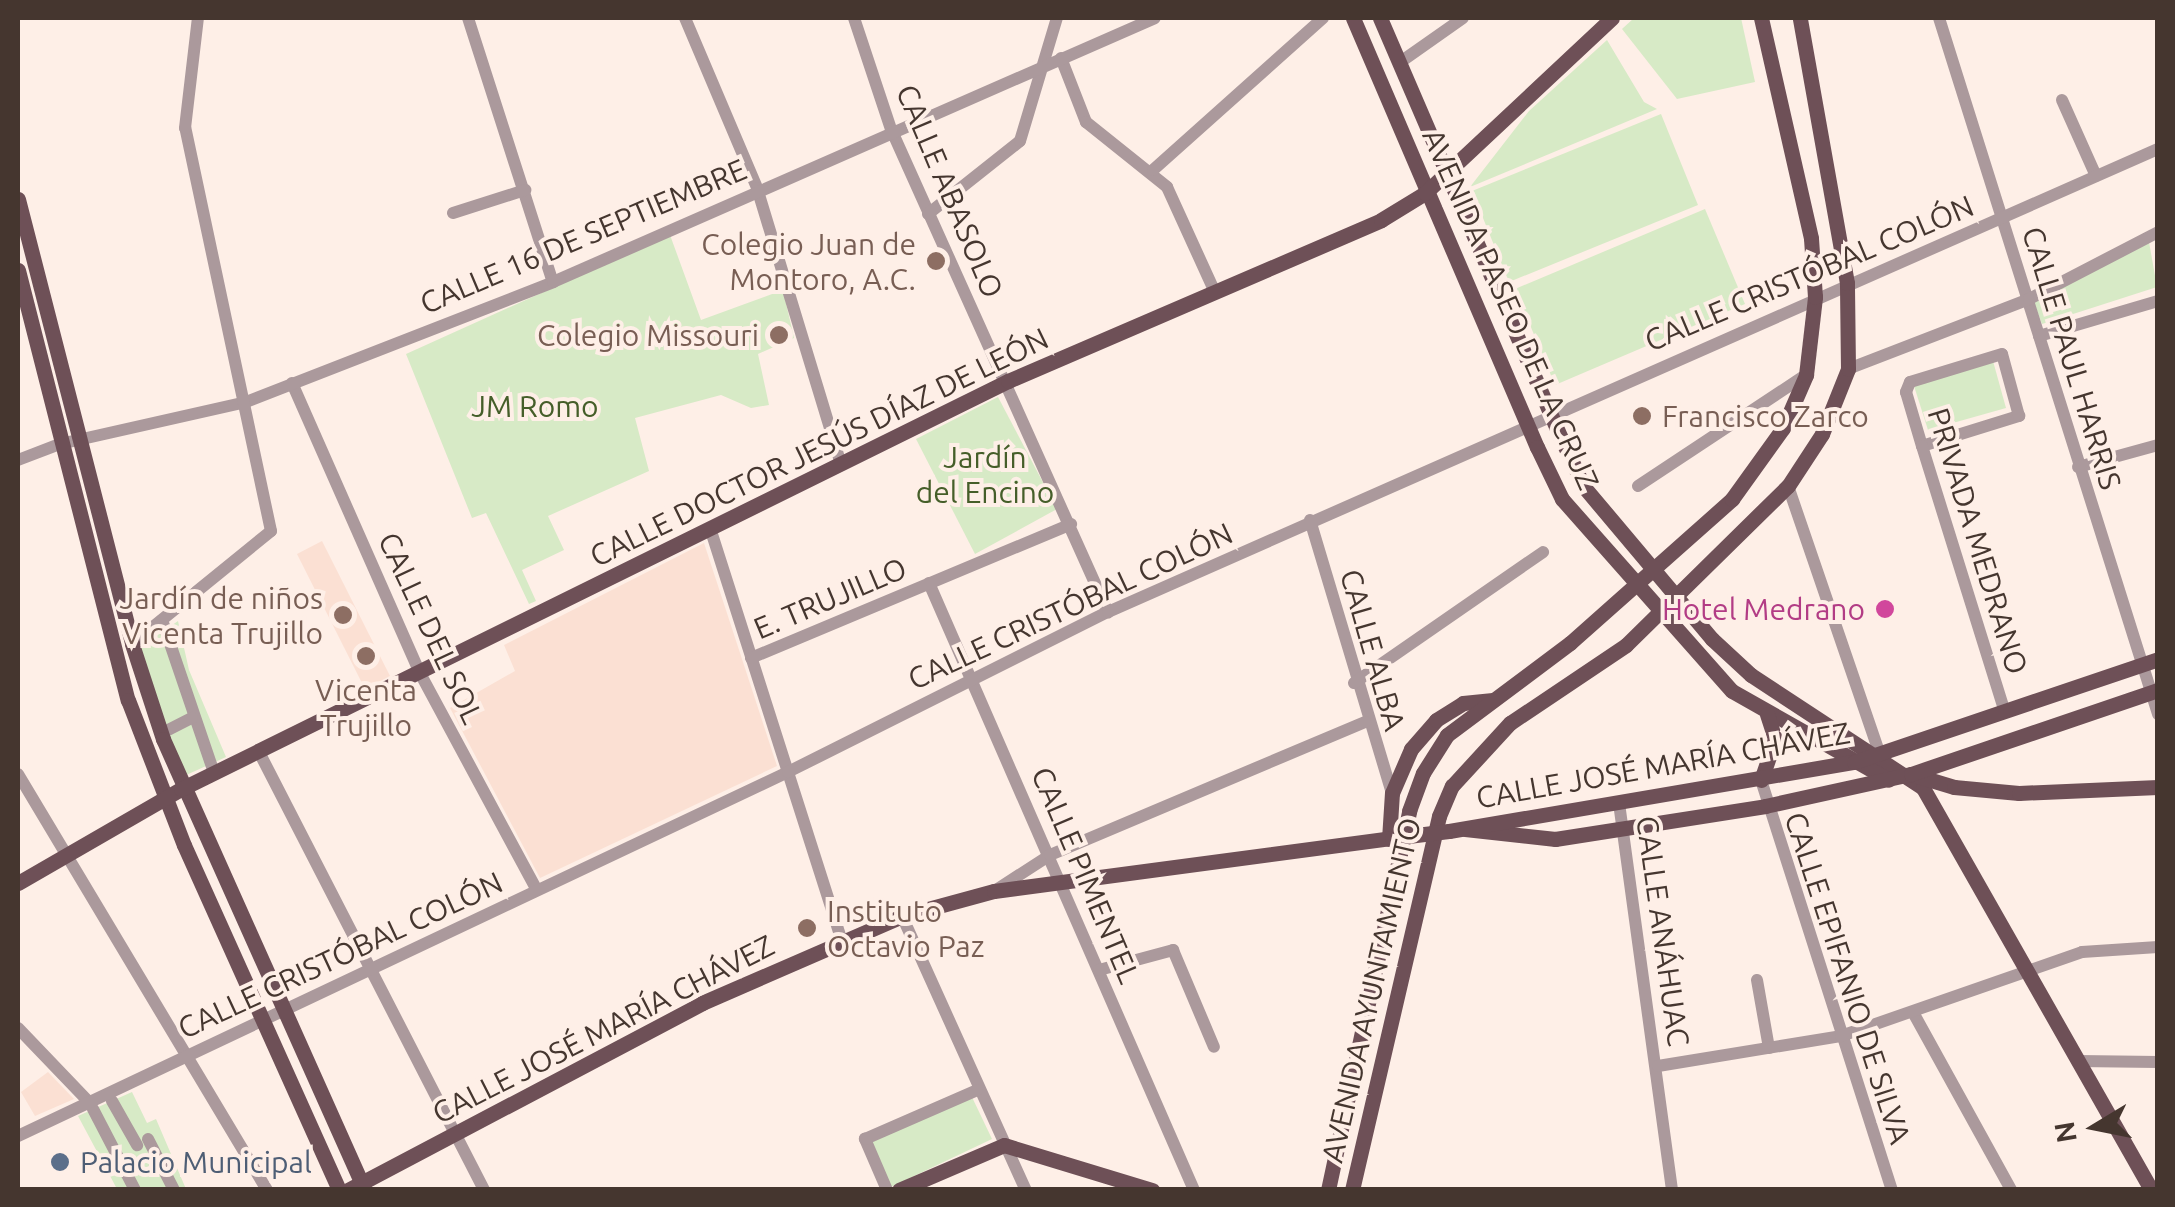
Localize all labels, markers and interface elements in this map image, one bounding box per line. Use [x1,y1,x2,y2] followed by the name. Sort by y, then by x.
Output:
[889,79,1011,303] street label: CALLE ABASOLO
[1415,123,1607,495] street label: AVENIDA PASEO DE LA CRUZ
[415,151,751,321] street label: CALLE 16 DE SEPTIEMBRE
[1639,187,1979,359] street label: CALLE CRISTÓBAL COLÓN
[2015,222,2129,494] street label: CALLE PAUL HARRIS
[701,226,916,296] place label: Colegio Juan de Montoro, A.C.
[925,250,947,272] marker: Colegio Juan de Montoro, A.C.
[537,317,759,353] place label: Colegio Missouri
[584,320,1054,574] street label: CALLE DOCTOR JESÚS DÍAZ DE LEÓN
[768,324,790,346] marker: Colegio Missouri
[471,388,599,424] park label: JM Romo
[1662,398,1869,434] place label: Francisco Zarco
[1920,404,2036,678] street label: PRIVADA MEDRANO
[1631,405,1653,427] marker: Francisco Zarco
[916,439,1054,510] park label: Jardín del Encino
[902,515,1238,697] street label: CALLE CRISTÓBAL COLÓN
[371,526,491,730] street label: CALLE DEL SOL
[748,550,912,646] street label: E. TRUJILLO
[1333,565,1413,735] street label: CALLE ALBA
[120,580,323,650] place label: Jardín de niños Vicenta Trujillo
[1662,591,1865,627] place label: Hotel Medrano
[1874,598,1896,620] marker: Hotel Medrano
[332,604,354,626] marker: Jardín de niños Vicenta Trujillo
[355,645,377,667] marker: Vicenta Trujillo
[315,672,417,742] place label: Vicenta Trujillo
[1473,714,1853,816] street label: CALLE JOSÉ MARÍA CHÁVEZ
[1024,761,1148,989] street label: CALLE PIMENTEL
[1777,808,1919,1148] street label: CALLE EPIFANIO DE SILVA
[1314,814,1428,1166] street label: AVENIDA AYUNTAMIENTO
[1629,814,1697,1048] street label: CALLE ANÁHUAC
[172,864,508,1046] street label: CALLE CRISTÓBAL COLÓN
[827,893,985,964] place label: Instituto Octavio Paz
[796,917,818,939] marker: Instituto Octavio Paz
[426,927,780,1131] street label: CALLE JOSÉ MARÍA CHÁVEZ
[2045,1077,2145,1177] north arrow
[2048,1119,2082,1145] text: N
[80,1144,312,1180] place label: Palacio Municipal
[49,1151,71,1173] marker: Palacio Municipal

